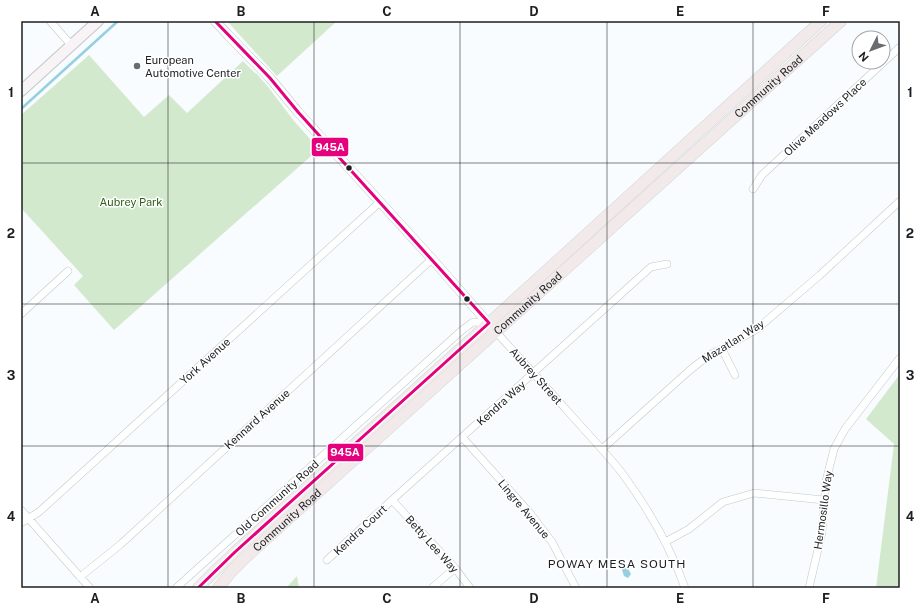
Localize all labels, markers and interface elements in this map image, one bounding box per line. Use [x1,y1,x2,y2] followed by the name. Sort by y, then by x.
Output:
[90,4,100,19] text: A
[237,4,246,19] text: B
[382,4,392,19] text: C
[529,4,539,19] text: D
[676,4,684,19] text: E
[822,4,830,19] text: F
[851,30,891,70] north arrow
[856,49,871,64] text: N
[732,53,805,120] street label: Community Road
[145,54,241,79] place label: European Automotive Center
[132,61,142,71] marker: European Automotive Center
[781,76,869,158] street label: Olive Meadows Place
[8,85,14,100] text: 1
[907,85,913,100] text: 1
[311,137,349,157] line badge: 945A
[315,141,345,153] text: 945A
[344,163,354,173] unlabelled marker
[99,196,163,208] park label: Aubrey Park
[7,226,15,241] text: 2
[906,226,914,241] text: 2
[491,270,564,337] street label: Community Road
[462,294,472,304] unlabelled marker
[700,317,766,365] street label: Mazatlan Way
[178,335,232,387] street label: York Avenue
[508,345,564,407] street label: Aubrey Street
[7,368,16,383] text: 3
[906,368,915,383] text: 3
[474,378,528,428] street label: Kendra Way
[222,387,292,451] street label: Kennard Avenue
[327,443,364,462] line badge: 945A
[330,446,360,458] text: 945A
[233,457,321,539] street label: Old Community Road
[812,470,834,550] street label: Hermosillo Way
[496,477,552,541] street label: Lingre Avenue
[250,486,324,554] street label: Community Road
[331,502,389,558] street label: Kendra Court
[7,509,16,524] text: 4
[906,509,915,524] text: 4
[403,513,461,575] street label: Betty Lee Way
[548,557,686,571] district label: POWAY MESA SOUTH
[90,591,100,606] text: A
[237,591,246,606] text: B
[382,591,392,606] text: C
[529,591,539,606] text: D
[676,591,684,606] text: E
[822,591,830,606] text: F

